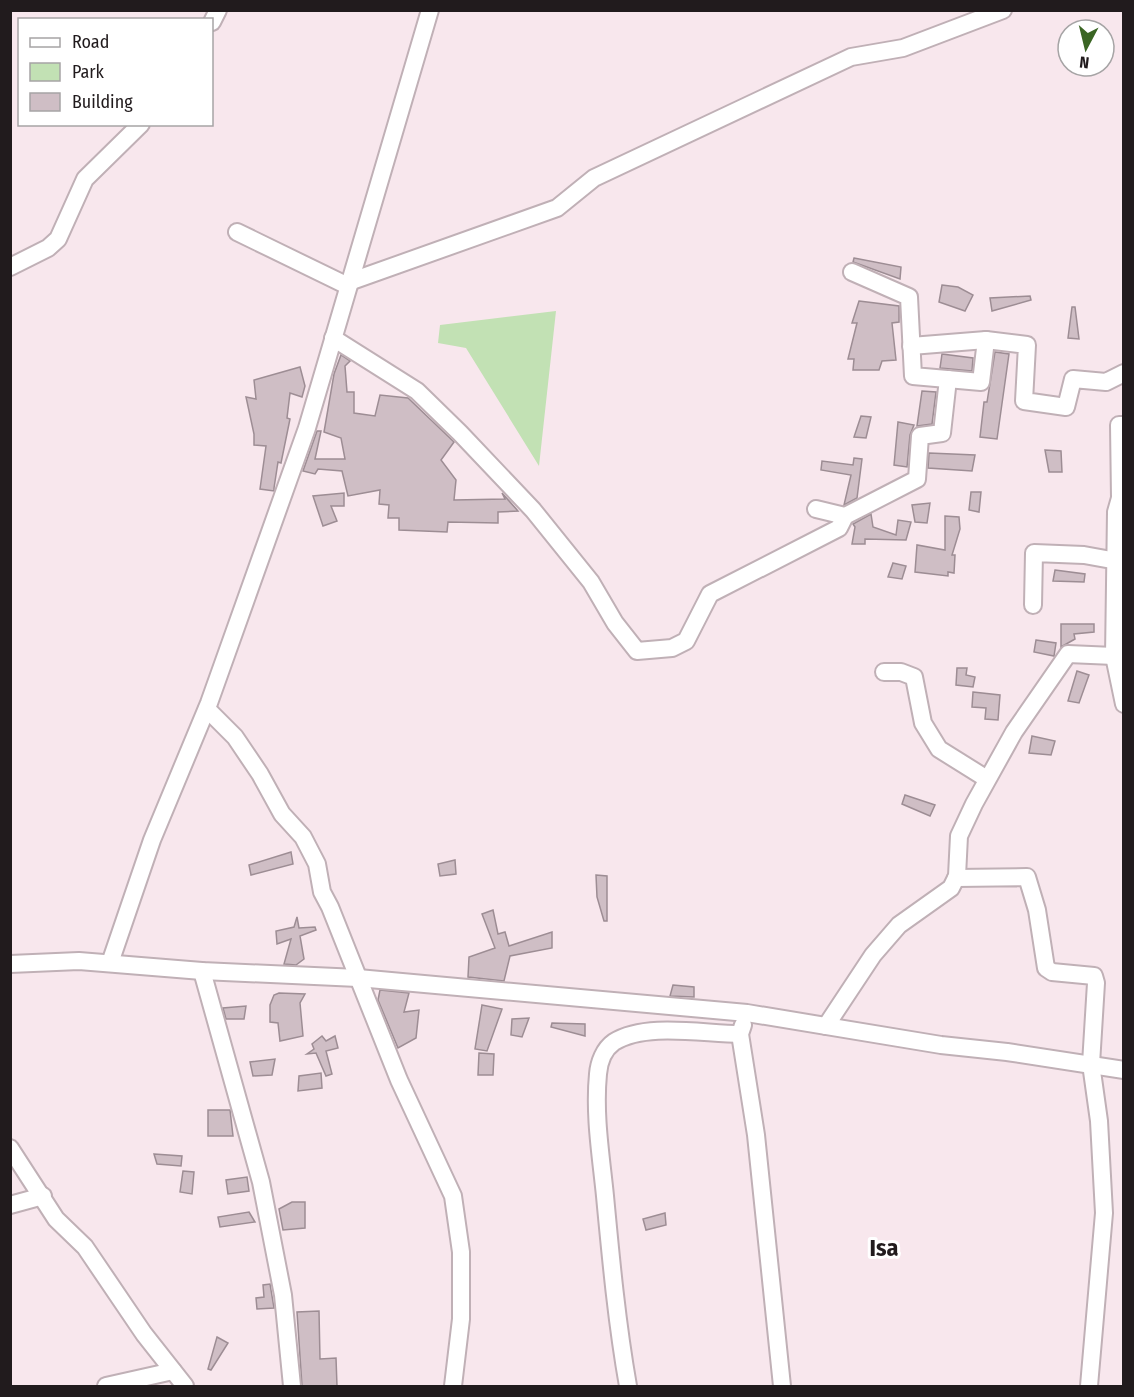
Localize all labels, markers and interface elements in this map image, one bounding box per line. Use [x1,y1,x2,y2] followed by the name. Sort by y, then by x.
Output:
[18,18,213,126] legend
[1056,18,1116,78] north arrow
[72,31,109,53] text: Road
[1078,52,1090,72] text: N
[72,61,105,83] text: Park
[72,91,133,113] text: Building
[870,1234,898,1262] district label: Isa

